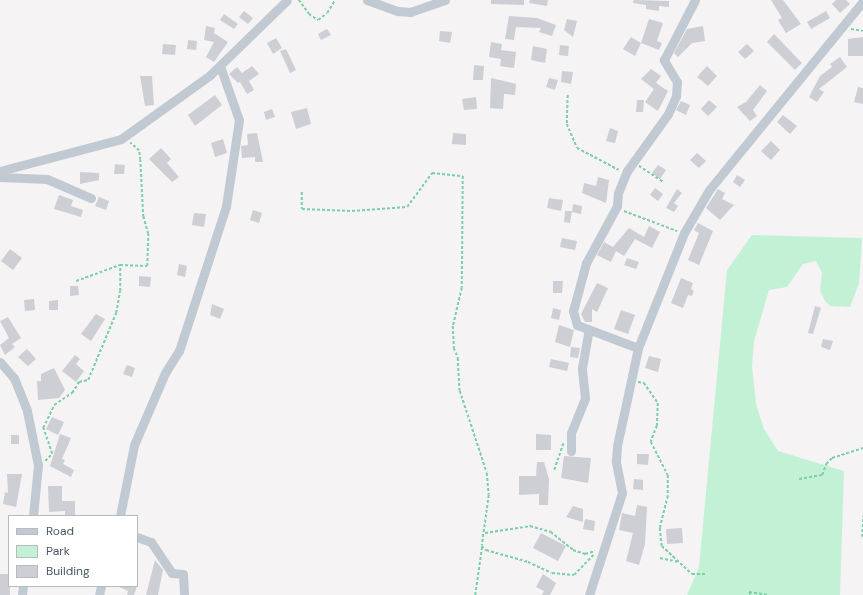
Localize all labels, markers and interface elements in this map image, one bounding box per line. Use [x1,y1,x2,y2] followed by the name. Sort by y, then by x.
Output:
[8,515,138,587] legend
[46,523,74,539] text: Road
[46,543,70,559] text: Park
[46,563,90,579] text: Building

